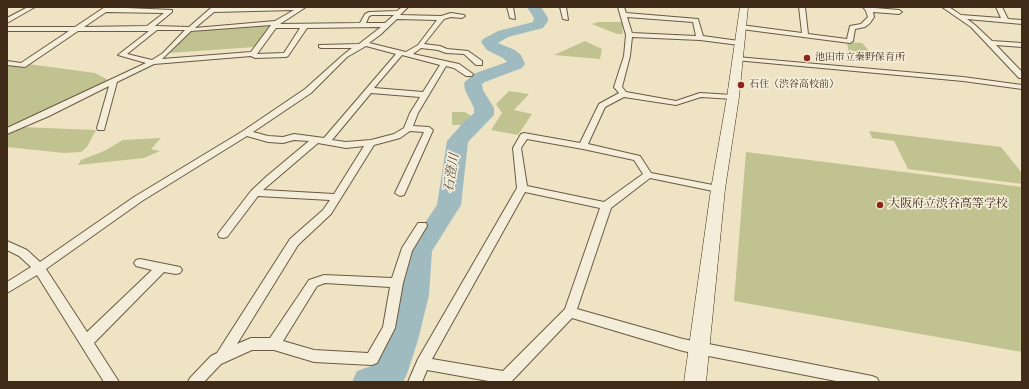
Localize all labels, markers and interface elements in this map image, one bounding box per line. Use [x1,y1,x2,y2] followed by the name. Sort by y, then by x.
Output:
[815,52,905,64] place label: 池田市立秦野保育所
[802,53,812,63] marker: 池田市立秦野保育所
[749,79,839,91] place label: 石住（渋谷高校前）
[736,80,746,90] marker: 石住（渋谷高校前）
[442,153,464,193] water label: 石澄川
[888,198,1008,212] place label: 大阪府立渋谷高等学校
[875,200,885,210] marker: 大阪府立渋谷高等学校

